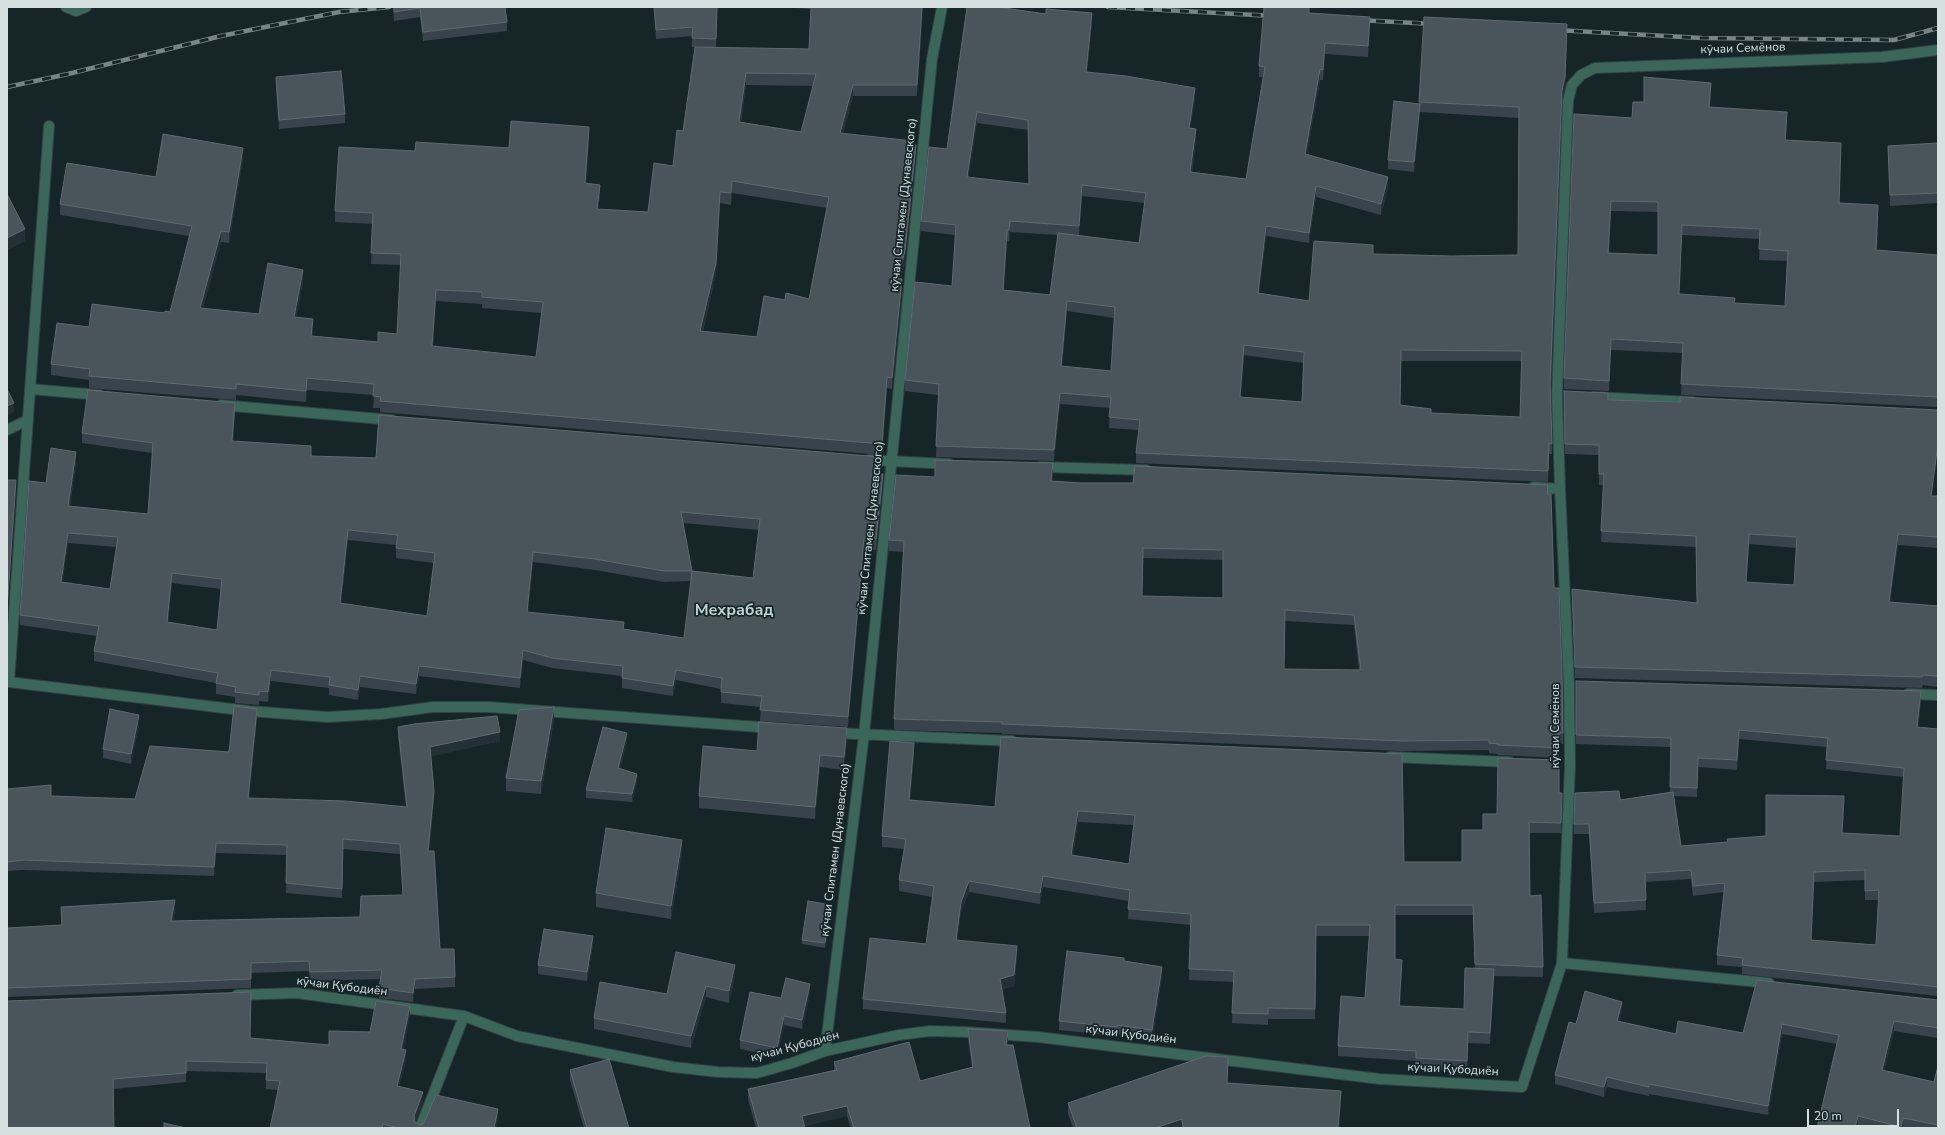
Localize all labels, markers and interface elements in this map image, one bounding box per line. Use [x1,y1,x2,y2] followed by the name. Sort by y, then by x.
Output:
[1700,40,1786,58] street label: кӯчаи Семёнов
[888,117,920,293] street label: кӯчаи Спитамен (Дунаевского)
[855,440,887,616] street label: кӯчаи Спитамен (Дунаевского)
[695,601,773,621] district label: Мехрабад
[1549,683,1563,769] street label: кӯчаи Семёнов
[818,763,854,937] street label: кӯчаи Спитамен (Дунаевского)
[296,974,388,1000] street label: кӯчаи Қубодиён
[1085,1022,1177,1048] street label: кӯчаи Қубодиён
[749,1028,841,1066] street label: кӯчаи Қубодиён
[1407,1060,1499,1080] street label: кӯчаи Қубодиён
[1809,1101,1901,1127] scale bar
[1814,1108,1842,1124] text: 20 m

